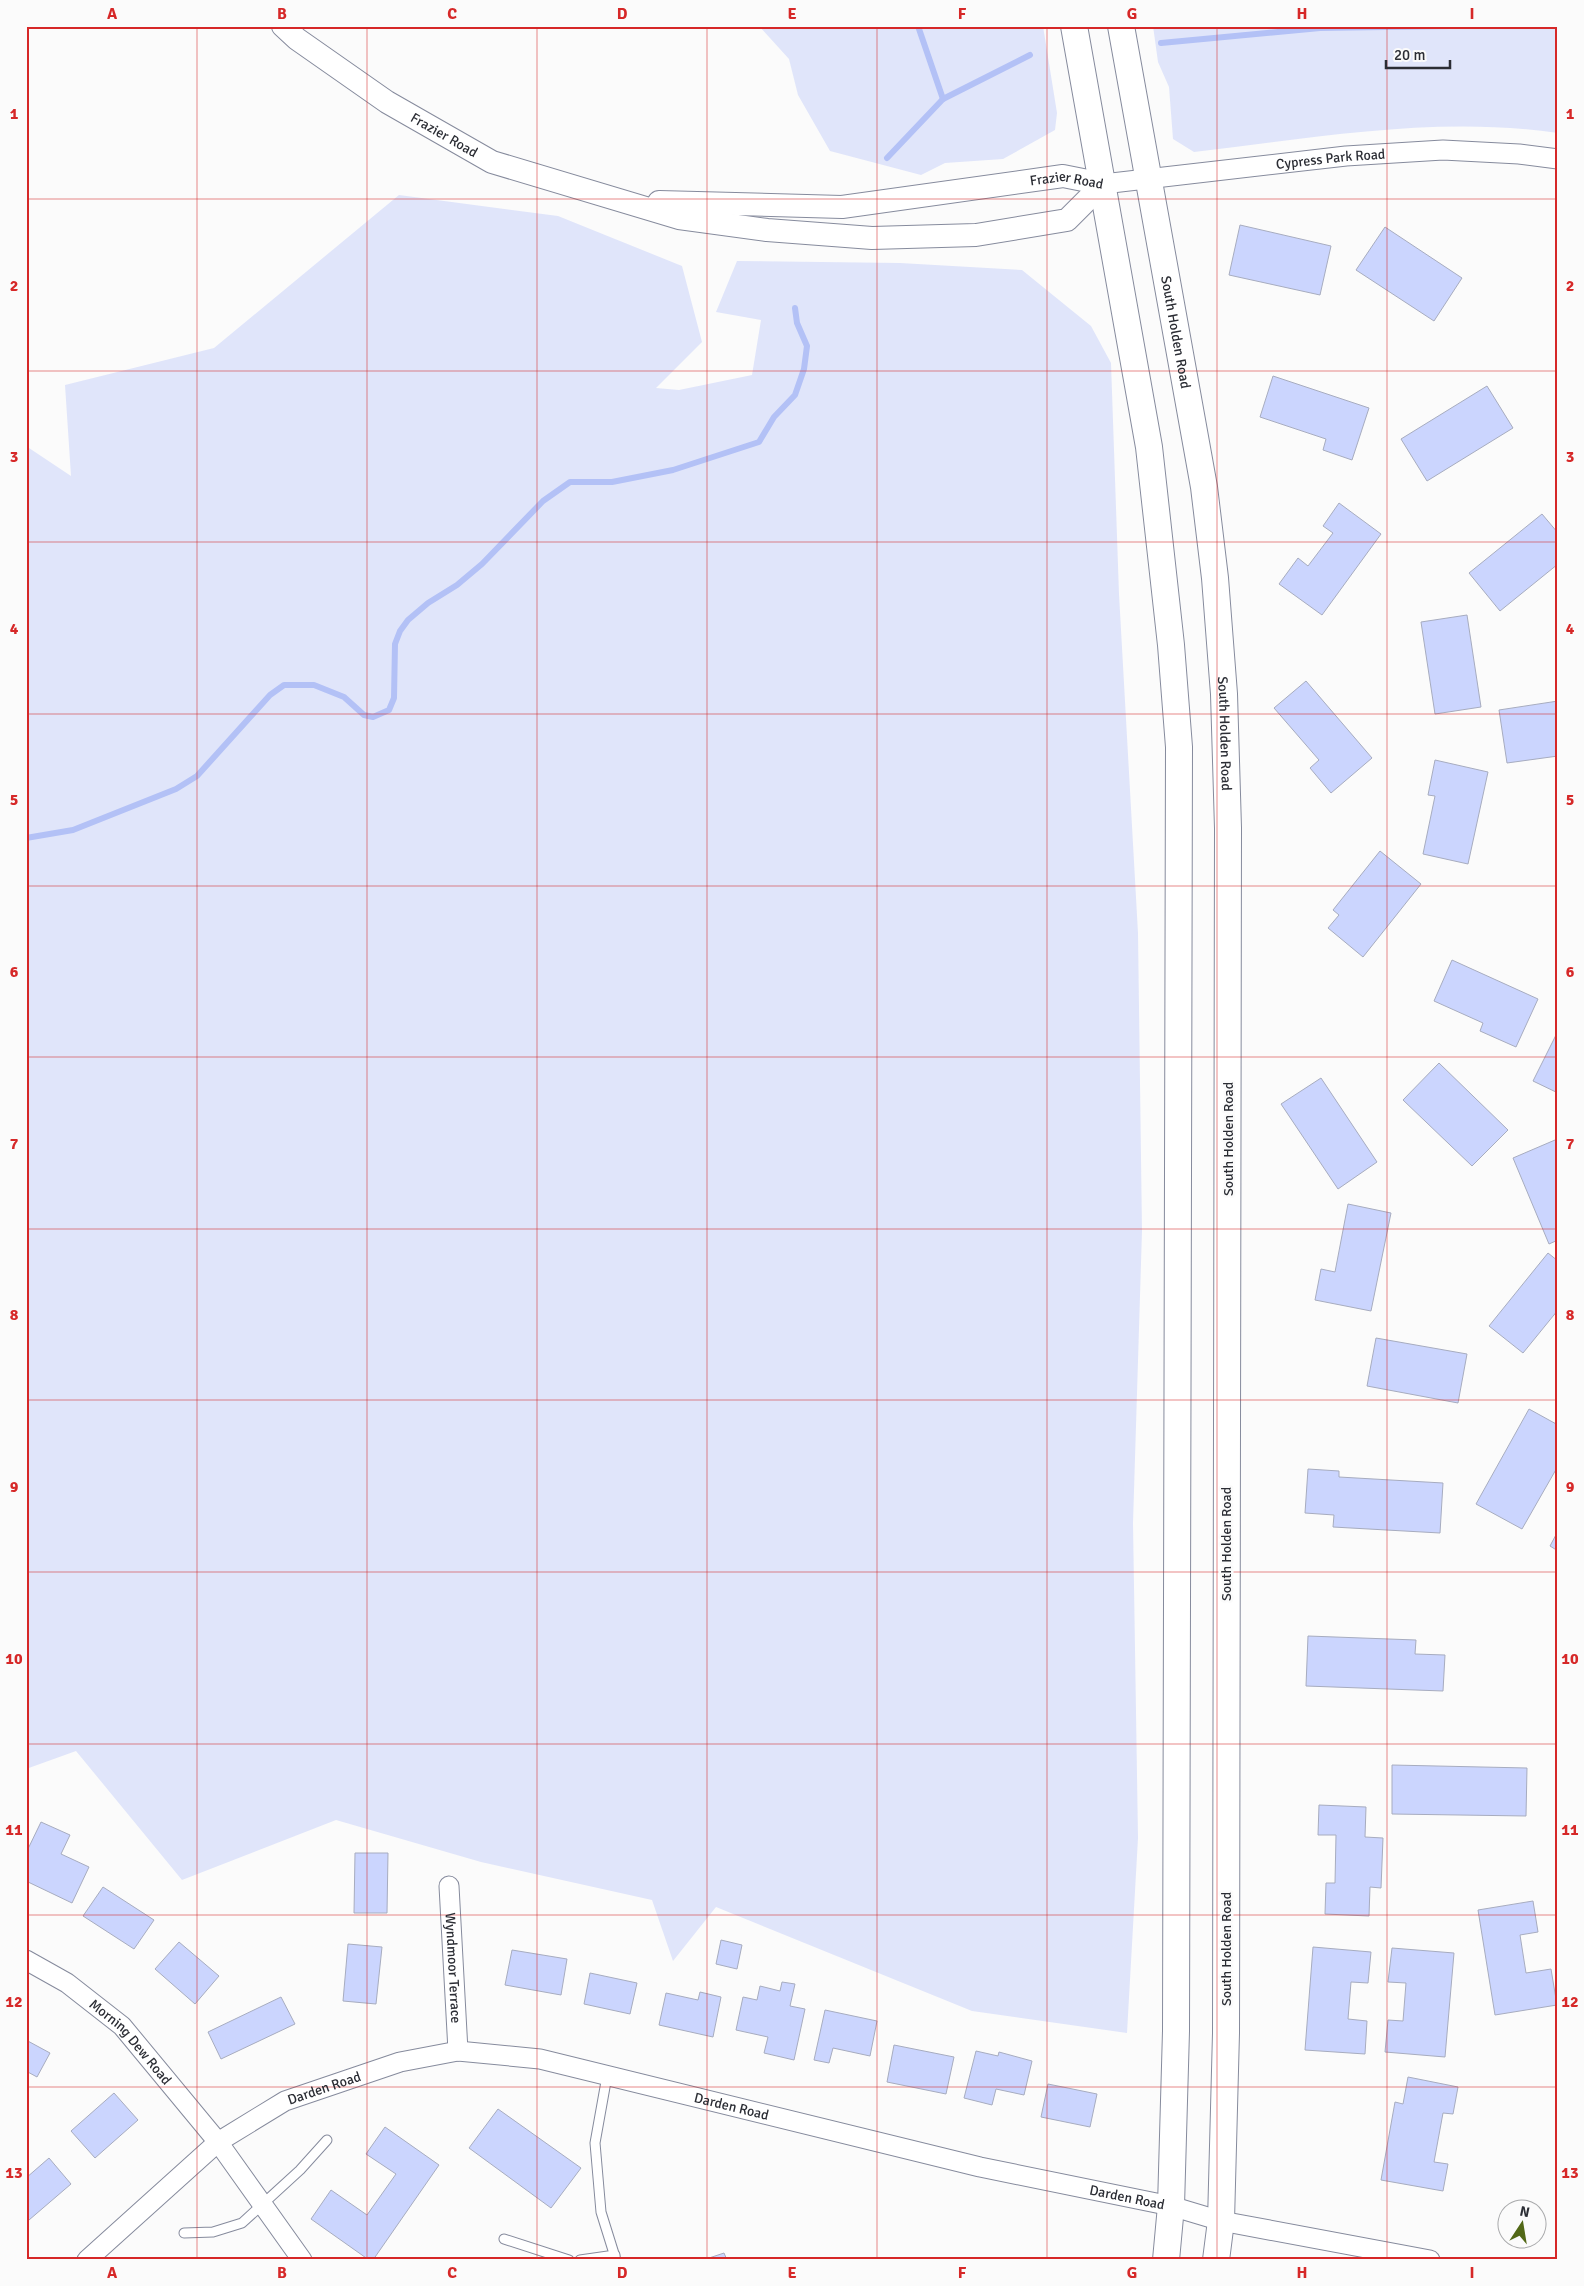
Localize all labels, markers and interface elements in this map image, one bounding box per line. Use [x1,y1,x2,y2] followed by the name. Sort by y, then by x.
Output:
[107,4,118,24] text: A
[277,4,287,24] text: B
[447,4,457,24] text: C
[617,4,628,24] text: D
[787,4,797,24] text: E
[958,4,967,24] text: F
[1127,4,1137,24] text: G
[1297,4,1307,24] text: H
[1469,4,1475,24] text: I
[1386,38,1450,70] scale bar
[1394,46,1425,64] text: 20 m
[10,104,19,124] text: 1
[1566,104,1575,124] text: 1
[408,109,481,161] street label: Frazier Road
[1275,146,1386,173] street label: Cypress Park Road
[1029,168,1105,193] street label: Frazier Road
[1157,274,1194,390] street label: South Holden Road
[10,276,18,296] text: 2
[1566,276,1574,296] text: 2
[10,447,18,467] text: 3
[1566,447,1574,467] text: 3
[10,619,19,639] text: 4
[1566,619,1575,639] text: 4
[1214,676,1235,791] street label: South Holden Road
[10,790,18,810] text: 5
[1566,790,1574,810] text: 5
[10,962,19,982] text: 6
[1566,962,1575,982] text: 6
[1220,1082,1237,1196] street label: South Holden Road
[10,1134,19,1154] text: 7
[1566,1134,1575,1154] text: 7
[10,1305,19,1325] text: 8
[1566,1305,1575,1325] text: 8
[10,1477,19,1497] text: 9
[1566,1477,1575,1497] text: 9
[1218,1487,1235,1601] street label: South Holden Road
[5,1649,23,1669] text: 10
[1561,1649,1579,1669] text: 10
[5,1820,23,1840] text: 11
[1561,1820,1579,1840] text: 11
[1218,1892,1235,2006] street label: South Holden Road
[441,1912,464,2024] street label: Wyndmoor Terrace
[5,1992,23,2012] text: 12
[1561,1992,1579,2012] text: 12
[86,1996,175,2088] street label: Morning Dew Road
[285,2068,363,2109] street label: Darden Road
[692,2089,771,2124] street label: Darden Road
[5,2163,23,2183] text: 13
[1561,2163,1579,2183] text: 13
[1088,2182,1166,2213] street label: Darden Road
[1496,2198,1546,2248] north arrow
[1518,2202,1531,2221] text: N
[107,2263,118,2283] text: A
[277,2263,287,2283] text: B
[447,2263,457,2283] text: C
[617,2263,628,2283] text: D
[787,2263,797,2283] text: E
[958,2263,967,2283] text: F
[1127,2263,1137,2283] text: G
[1297,2263,1307,2283] text: H
[1469,2263,1475,2283] text: I

